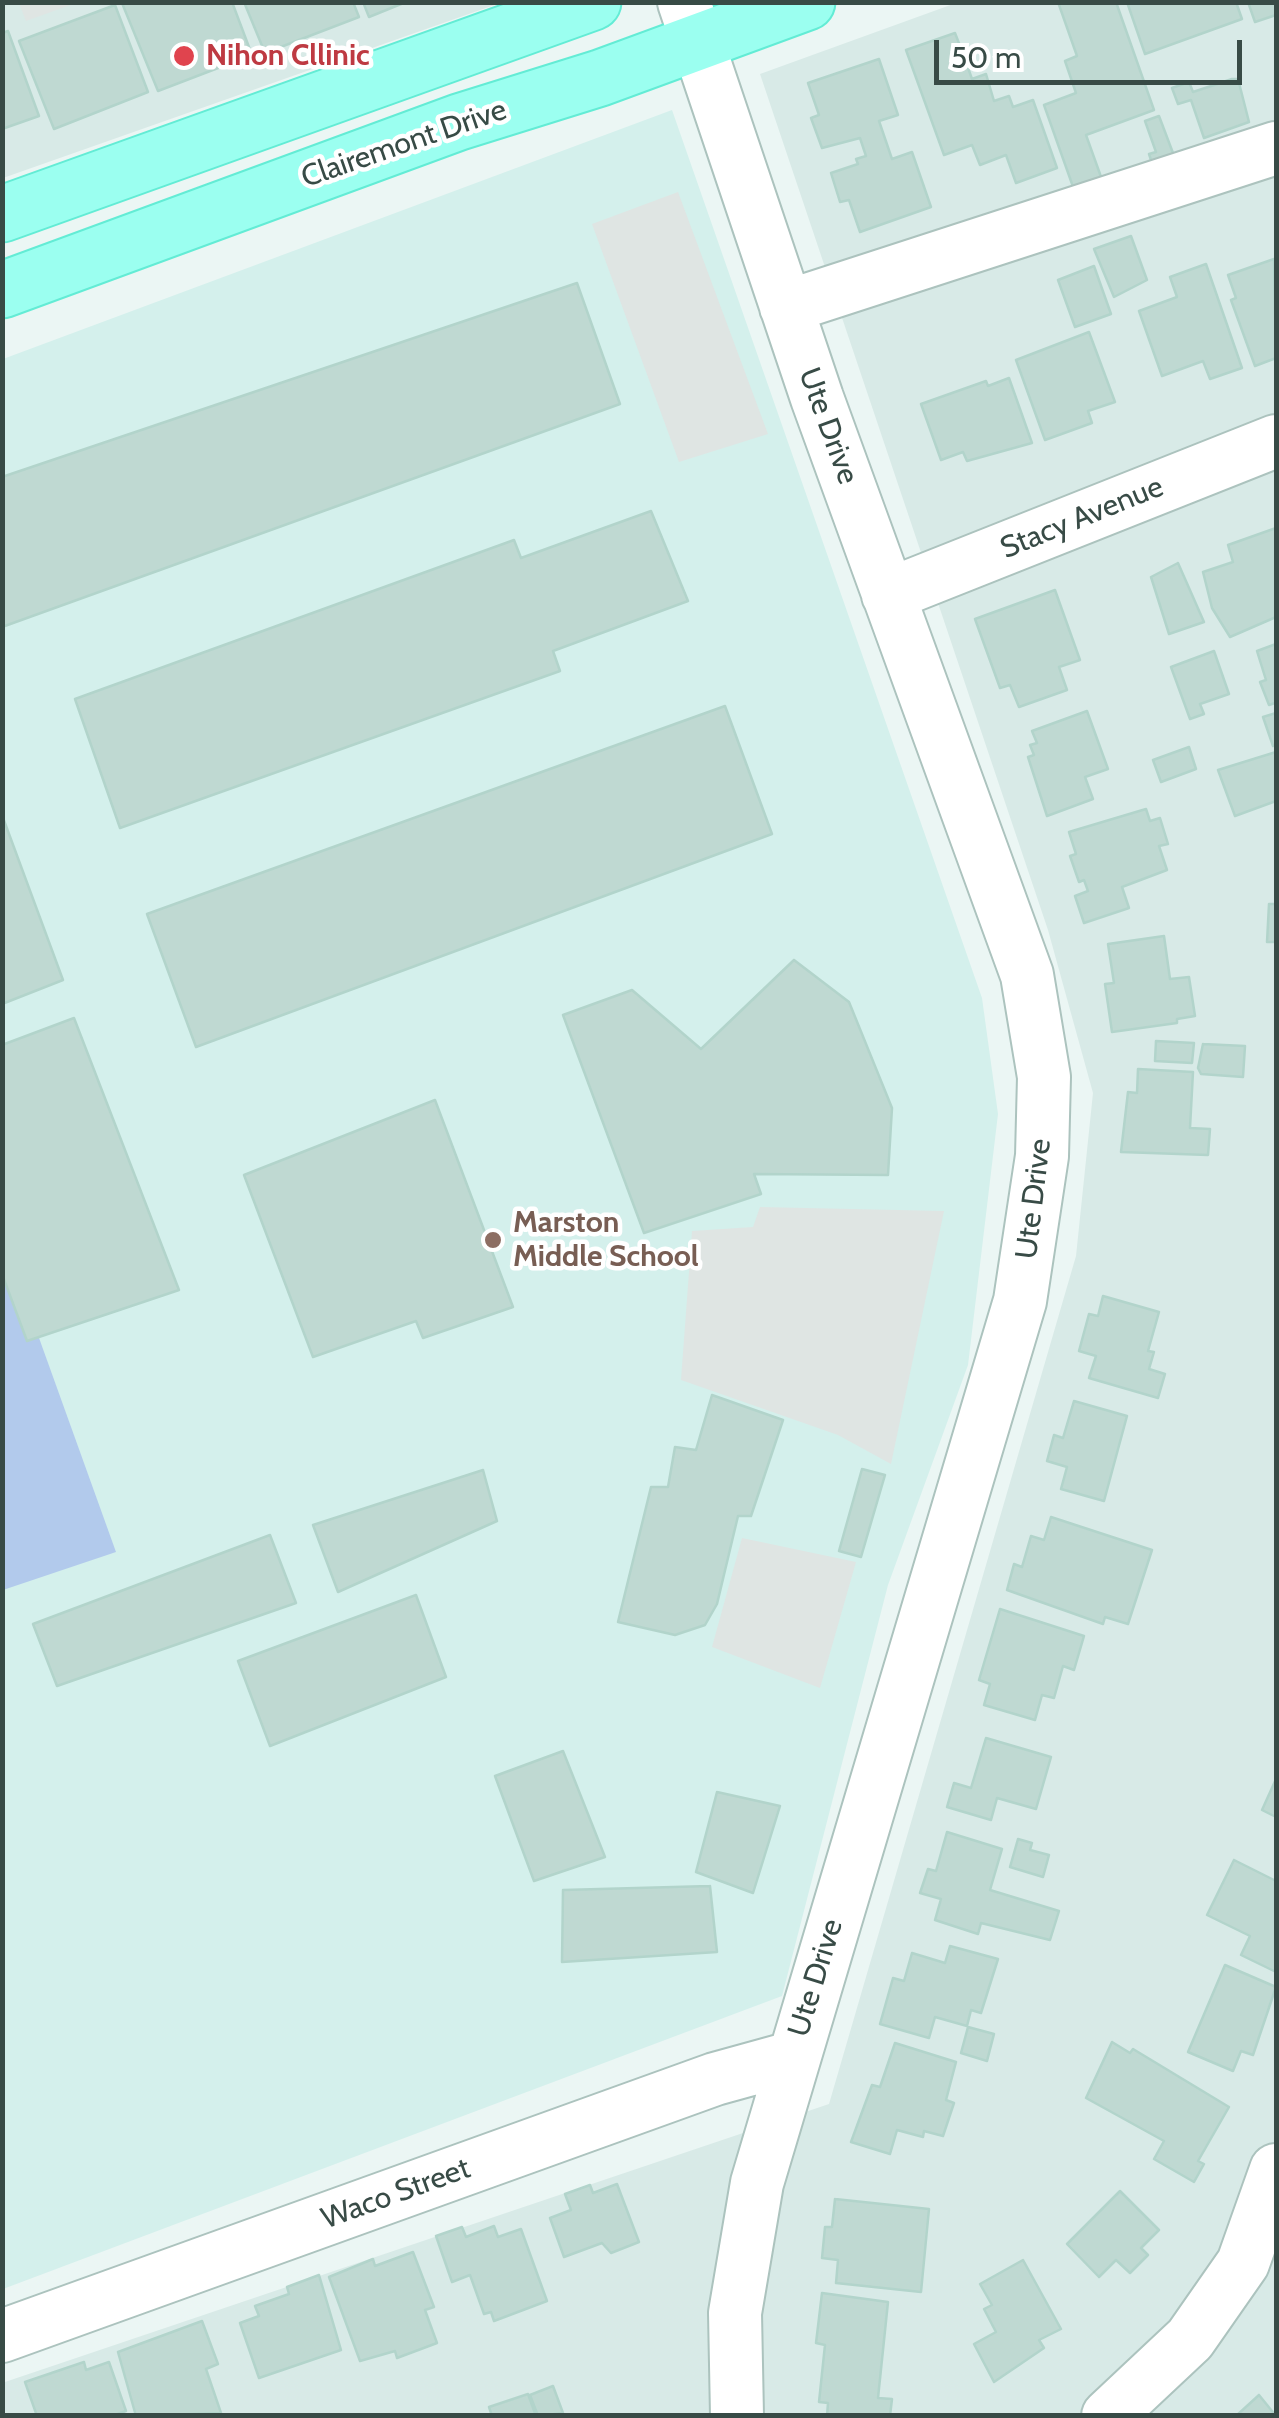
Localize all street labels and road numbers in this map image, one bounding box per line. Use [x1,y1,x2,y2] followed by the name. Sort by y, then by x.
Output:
[297,92,511,196] street label: Clairemont Drive
[790,363,866,489] street label: Ute Drive
[995,469,1169,567] street label: Stacy Avenue
[1009,1137,1059,1261] street label: Ute Drive
[781,1915,851,2041] street label: Ute Drive
[317,2151,475,2237] street label: Waco Street

